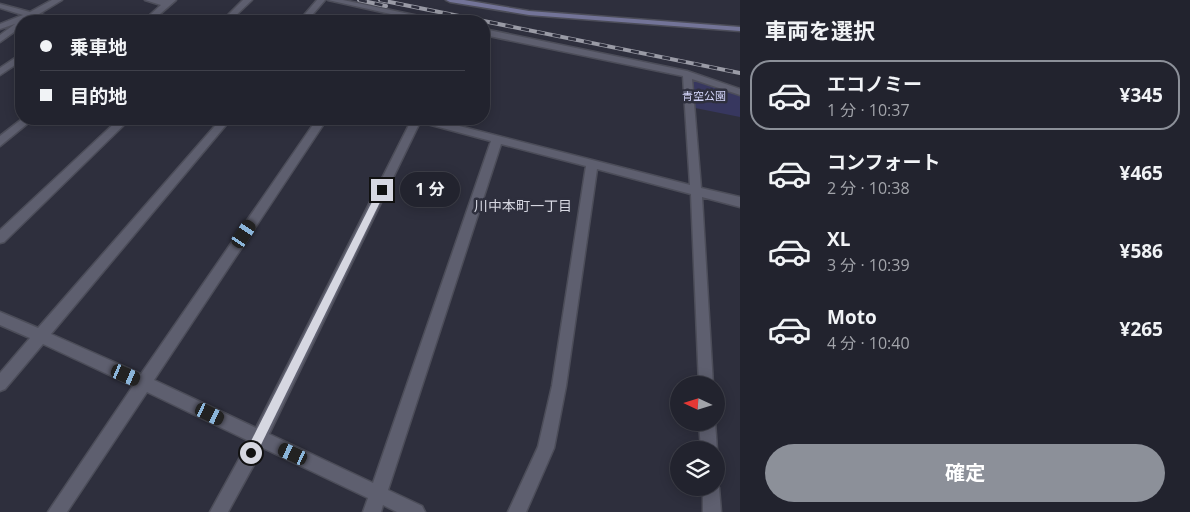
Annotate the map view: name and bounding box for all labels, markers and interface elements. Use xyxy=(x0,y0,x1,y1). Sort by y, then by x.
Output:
text: 車両を選択 xyxy=(765,15,875,45)
text: 乗車地 xyxy=(70,34,127,60)
text: エコノミー xyxy=(827,71,922,97)
icon: car xyxy=(767,73,812,118)
text: ¥345 xyxy=(1120,82,1163,108)
text: 目的地 xyxy=(70,83,127,109)
park label: 青空公園 xyxy=(682,88,726,103)
text: 1 分 · 10:37 xyxy=(827,99,910,121)
text: コンフォート xyxy=(827,149,940,175)
icon: car xyxy=(767,151,812,196)
text: ¥465 xyxy=(1120,160,1163,186)
callout: 1 分 xyxy=(400,172,460,208)
text: 2 分 · 10:38 xyxy=(827,177,910,199)
text: 1 分 xyxy=(415,178,445,200)
route end xyxy=(371,179,393,201)
district label: 川中本町一丁目 xyxy=(474,196,572,215)
car xyxy=(229,217,258,251)
text: XL xyxy=(827,226,850,252)
icon: car xyxy=(767,229,812,274)
text: ¥586 xyxy=(1120,238,1163,264)
text: 3 分 · 10:39 xyxy=(827,254,910,276)
text: Moto xyxy=(827,304,877,330)
icon: car xyxy=(767,307,812,352)
text: ¥265 xyxy=(1120,316,1163,342)
text: 4 分 · 10:40 xyxy=(827,332,910,354)
car xyxy=(109,362,142,388)
north arrow xyxy=(670,376,725,431)
map controls xyxy=(670,376,725,496)
car xyxy=(193,401,226,427)
car xyxy=(276,441,309,467)
button: layers xyxy=(670,441,725,496)
route start xyxy=(240,442,262,464)
button: 確定 xyxy=(765,444,1165,502)

